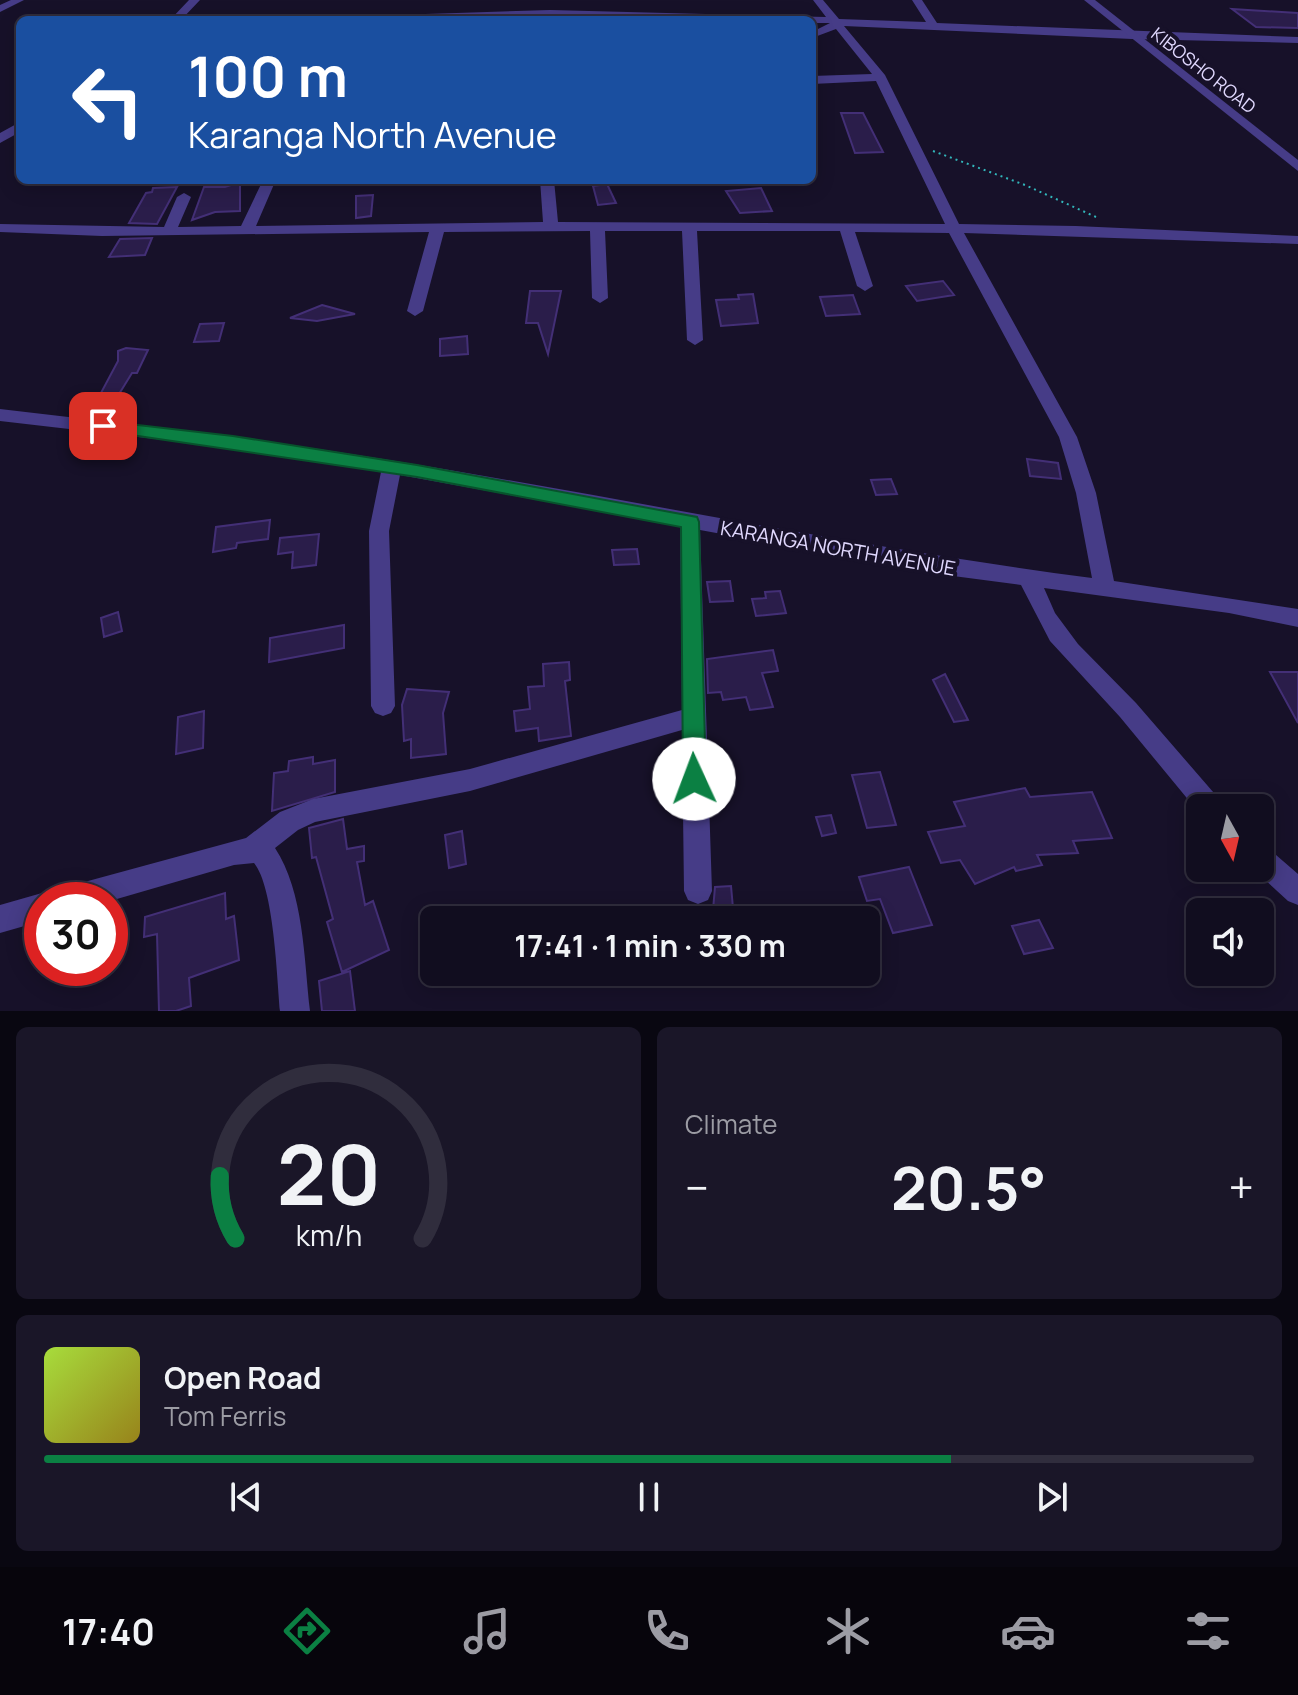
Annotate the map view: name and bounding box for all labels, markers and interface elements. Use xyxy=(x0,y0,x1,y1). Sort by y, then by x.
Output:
street label: KIBOSHO ROAD xyxy=(1147,22,1261,118)
text: 100 m xyxy=(188,37,348,114)
icon: left xyxy=(56,48,160,152)
text: Karanga North Avenue xyxy=(188,110,557,159)
pin xyxy=(69,392,137,460)
icon: arrive xyxy=(81,404,125,448)
street label: KARANGA NORTH AVENUE xyxy=(718,514,958,582)
position arrow xyxy=(652,737,736,821)
north arrow xyxy=(1186,794,1274,882)
map controls xyxy=(1186,794,1274,986)
speed limit sign: 30 xyxy=(24,882,128,986)
button: sound xyxy=(1186,898,1274,986)
text: 17:41 · 1 min · 330 m xyxy=(514,925,786,966)
text: Climate xyxy=(685,1106,777,1142)
text: 20 xyxy=(276,1116,381,1230)
text: 20.5° xyxy=(891,1146,1046,1228)
text: − xyxy=(685,1157,709,1217)
text: + xyxy=(1229,1157,1254,1217)
text: km/h xyxy=(295,1216,362,1255)
text: Open Road xyxy=(164,1357,321,1398)
text: Tom Ferris xyxy=(164,1398,286,1434)
icon: previous xyxy=(224,1475,268,1519)
icon: pause xyxy=(627,1475,671,1519)
icon: next xyxy=(1030,1475,1074,1519)
icon: directions xyxy=(279,1603,335,1659)
icon: music xyxy=(459,1603,515,1659)
icon: phone xyxy=(639,1603,695,1659)
icon: climate xyxy=(820,1603,876,1659)
icon: car xyxy=(1000,1603,1056,1659)
icon: filters xyxy=(1180,1603,1236,1659)
text: 17:40 xyxy=(62,1607,155,1656)

